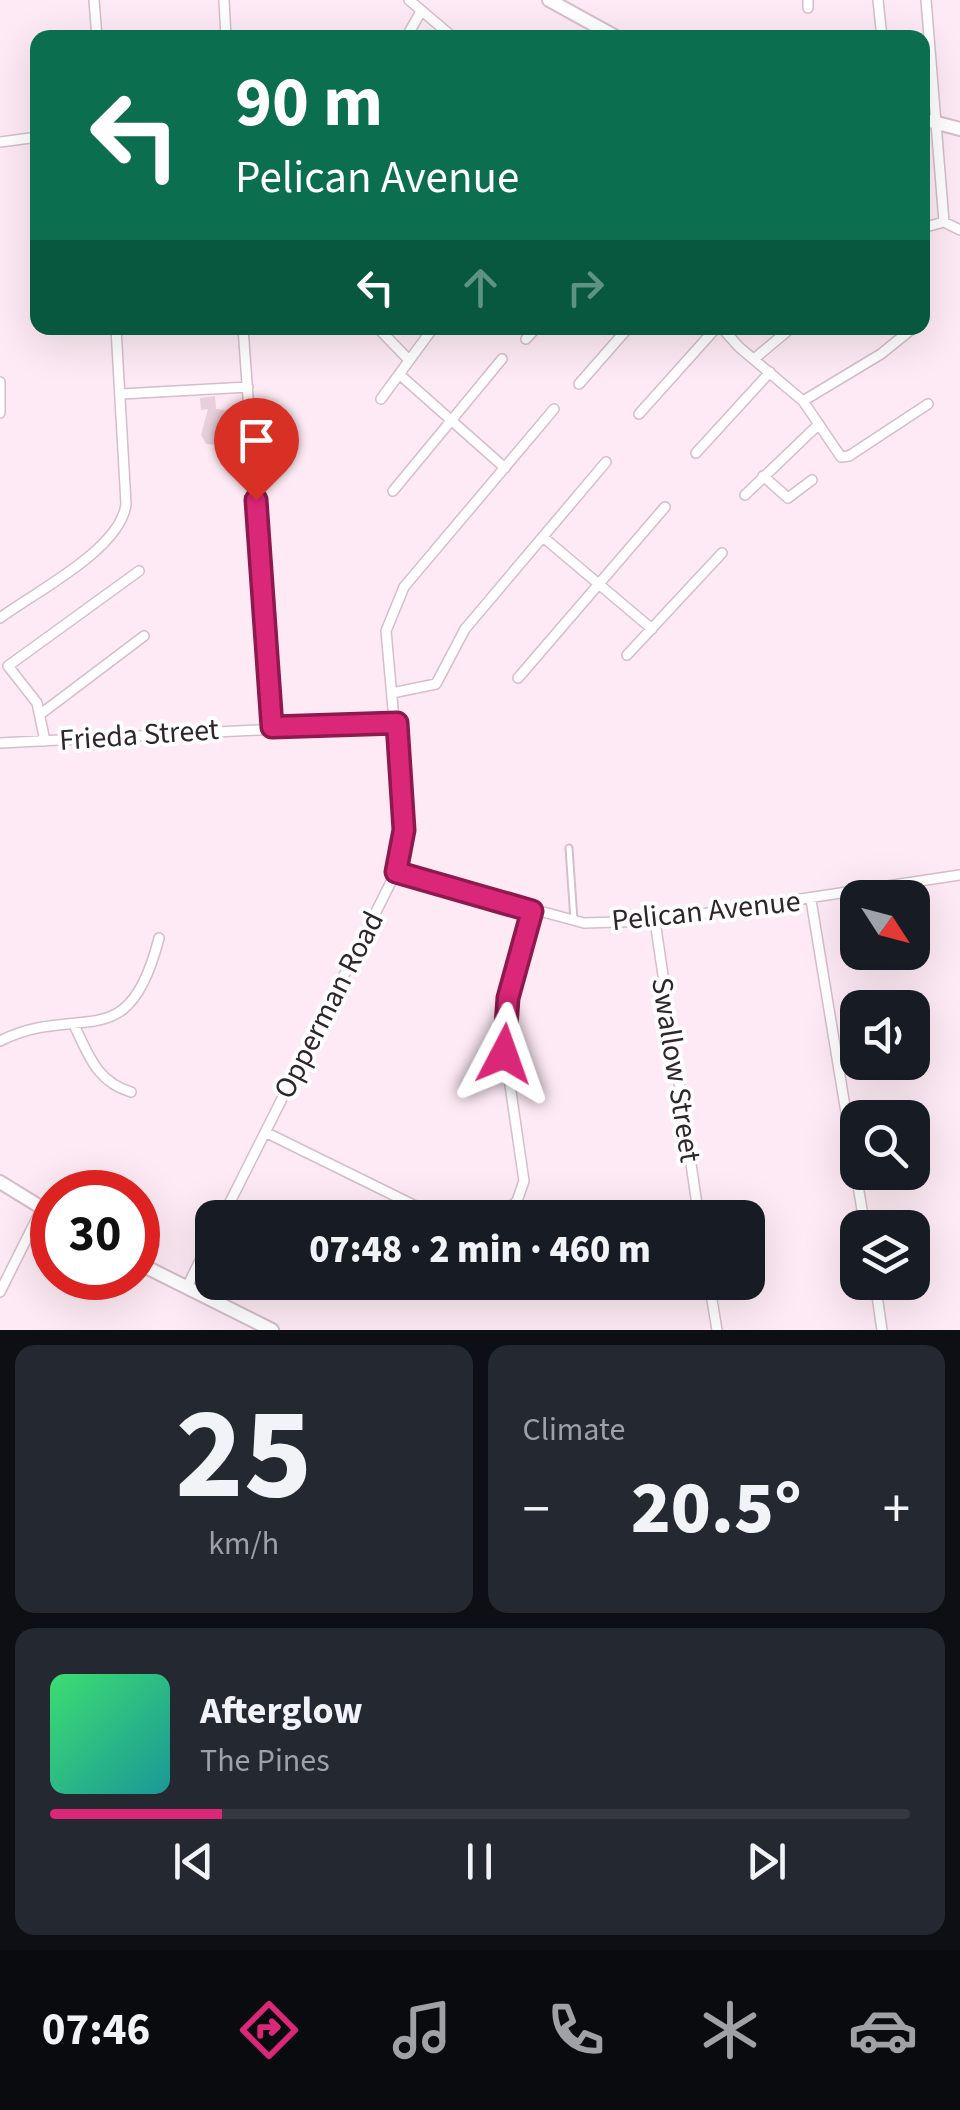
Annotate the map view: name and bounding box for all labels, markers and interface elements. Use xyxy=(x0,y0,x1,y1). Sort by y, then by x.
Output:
text: 90 m xyxy=(235,53,383,153)
icon: left xyxy=(70,70,200,200)
text: Pelican Avenue xyxy=(235,146,519,210)
icon: left xyxy=(348,260,403,315)
icon: ahead xyxy=(453,260,508,315)
icon: right xyxy=(558,260,613,315)
pin xyxy=(214,398,299,501)
icon: arrive xyxy=(229,413,284,468)
street label: Frieda Street xyxy=(58,708,220,762)
street label: Pelican Avenue xyxy=(609,880,803,942)
north arrow xyxy=(840,880,930,970)
map controls xyxy=(840,880,930,1300)
street label: Opperman Road xyxy=(263,904,395,1106)
street label: Swallow Street xyxy=(640,974,712,1166)
button: sound xyxy=(840,990,930,1080)
position arrow xyxy=(452,1002,556,1106)
button: search xyxy=(840,1100,930,1190)
speed limit sign: 30 xyxy=(30,1170,160,1300)
button: layers xyxy=(840,1210,930,1300)
text: 07:48 · 2 min · 460 m xyxy=(309,1223,651,1277)
text: 25 xyxy=(175,1363,312,1548)
text: Climate xyxy=(523,1407,625,1453)
text: 20.5° xyxy=(631,1455,802,1562)
text: − xyxy=(523,1471,550,1549)
text: + xyxy=(883,1471,910,1549)
text: km/h xyxy=(208,1521,279,1567)
text: Afterglow xyxy=(200,1684,363,1738)
text: The Pines xyxy=(200,1738,330,1784)
icon: previous xyxy=(166,1834,221,1889)
icon: pause xyxy=(452,1834,507,1889)
icon: next xyxy=(739,1834,794,1889)
icon: directions xyxy=(234,1995,304,2065)
icon: music xyxy=(387,1995,457,2065)
icon: phone xyxy=(541,1995,611,2065)
icon: climate xyxy=(695,1995,765,2065)
icon: car xyxy=(848,1995,918,2065)
text: 07:46 xyxy=(42,1998,150,2062)

